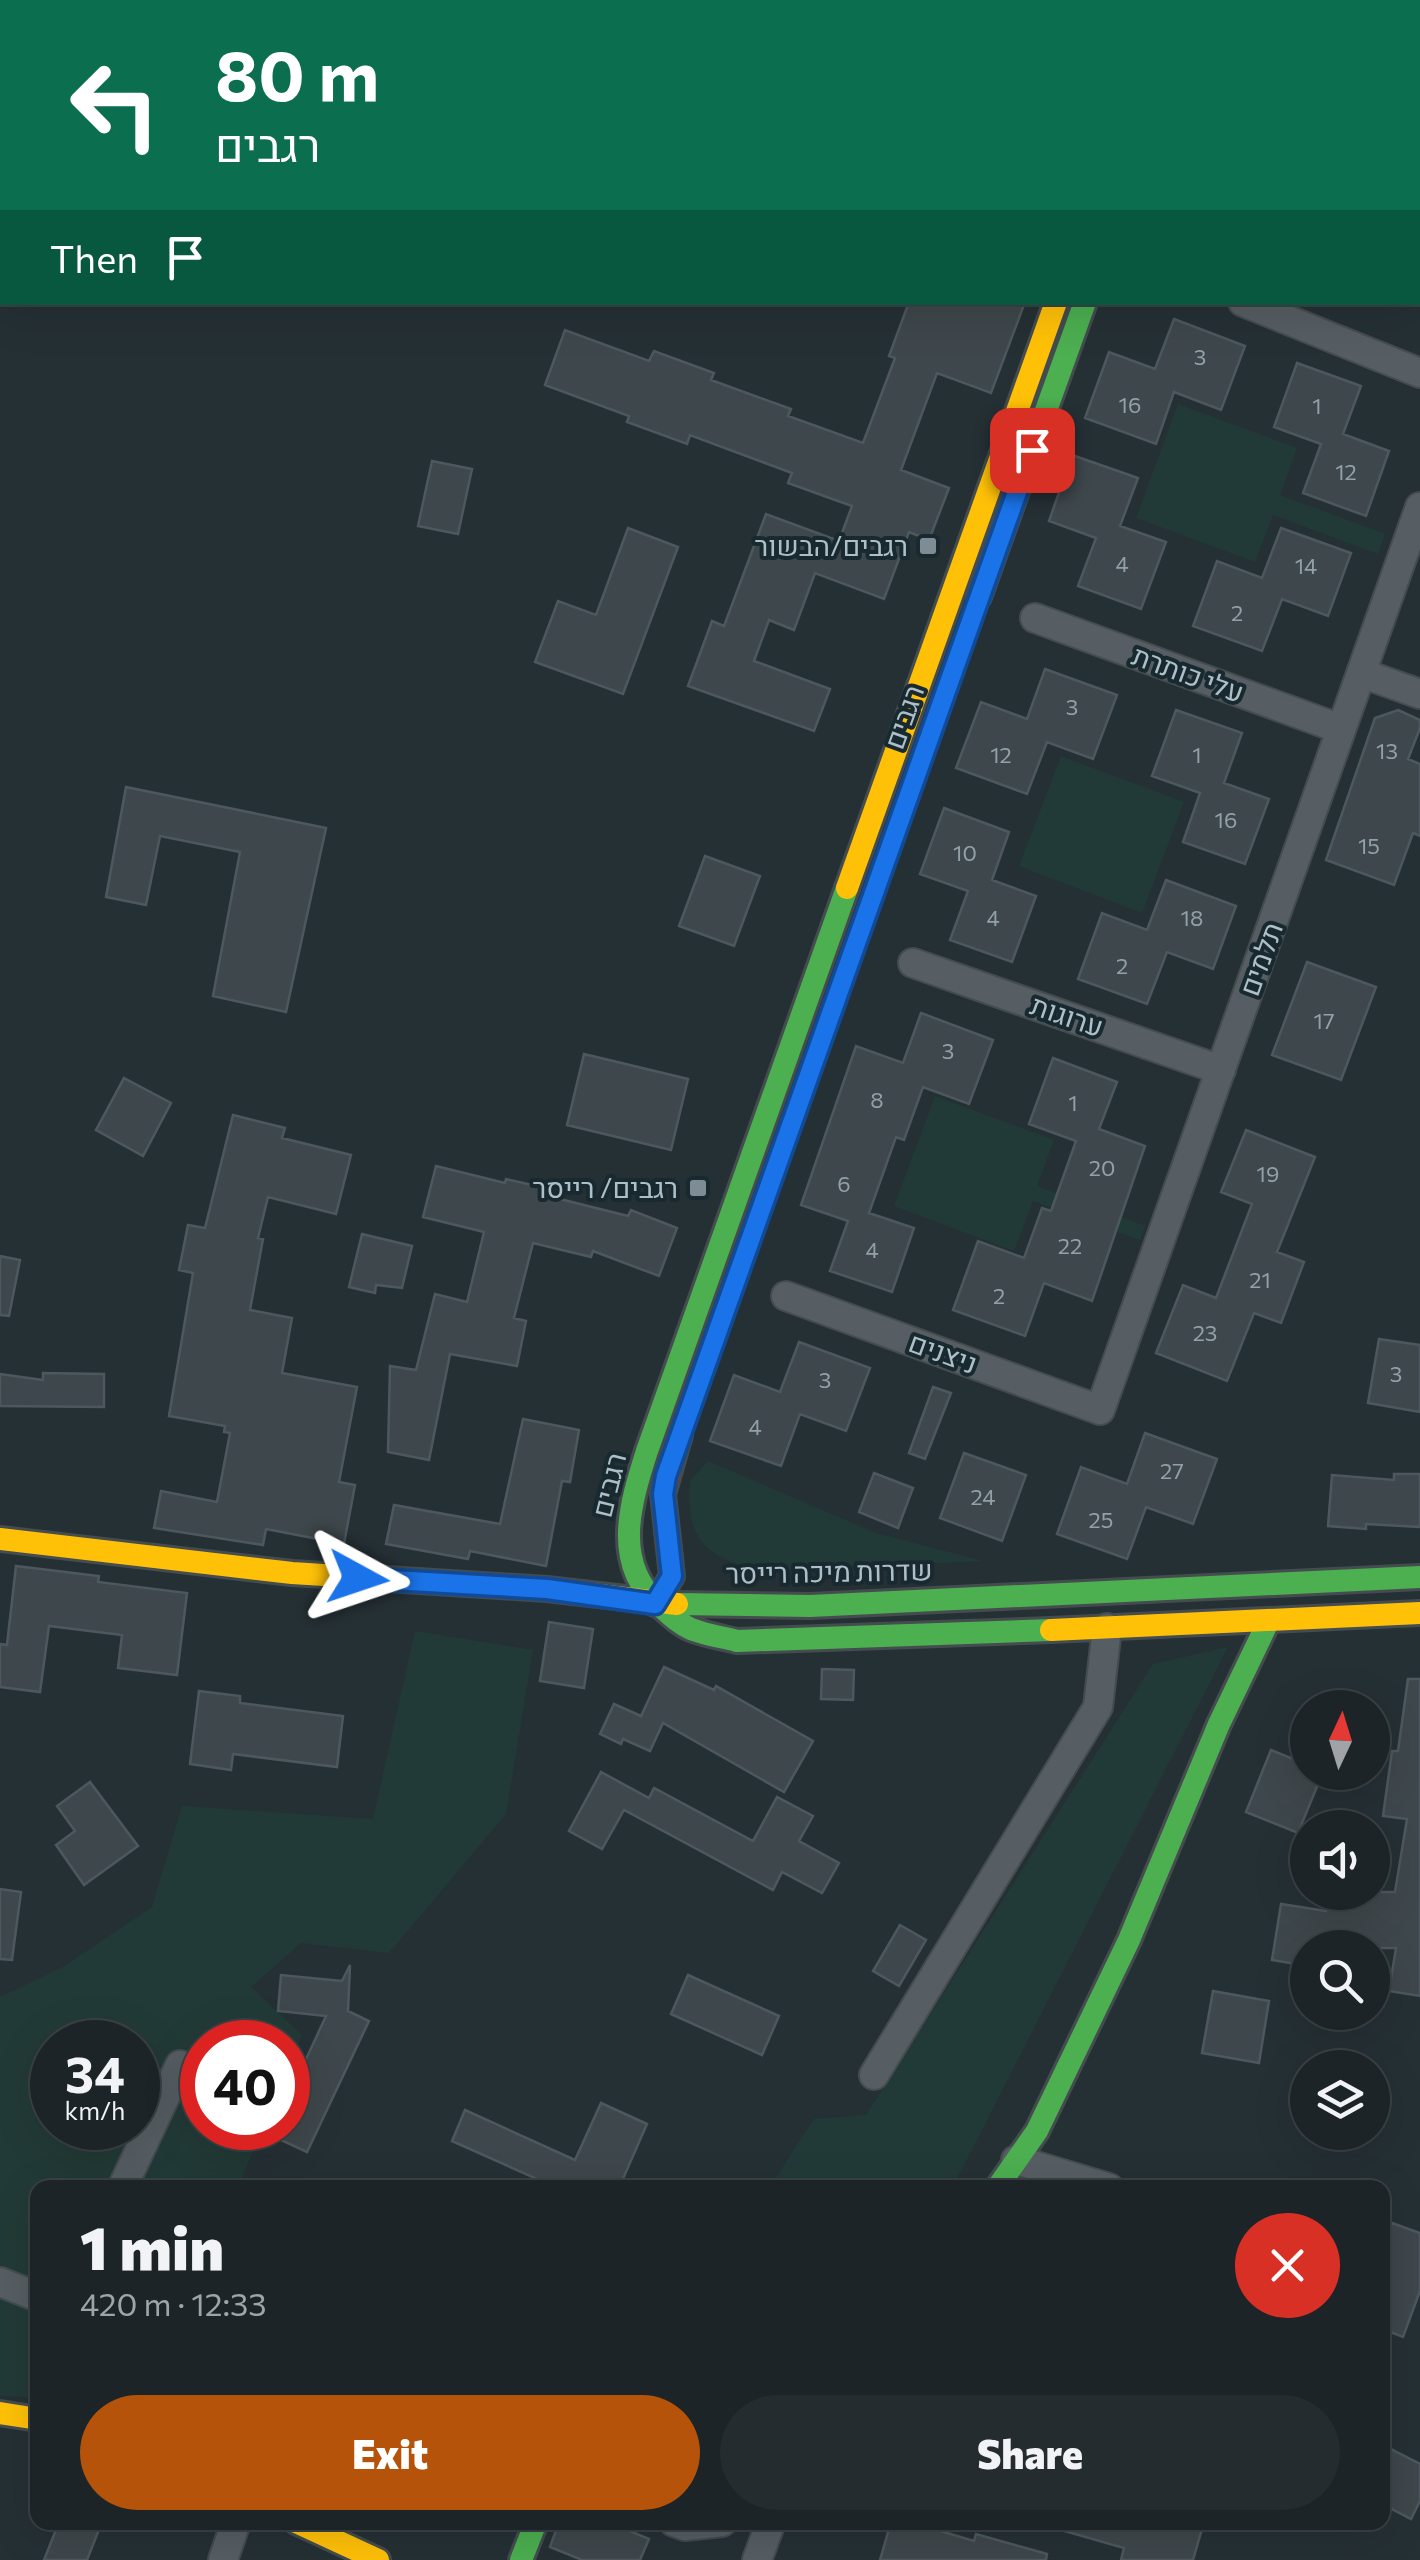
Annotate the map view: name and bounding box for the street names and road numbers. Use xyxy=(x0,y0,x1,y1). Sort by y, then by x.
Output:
street label: עלי כותרת xyxy=(1128,637,1249,709)
street label: רגבים xyxy=(876,680,930,753)
street label: תלמים xyxy=(1231,917,1289,1000)
street label: ערוגות xyxy=(1026,987,1108,1043)
street label: ניצנים xyxy=(905,1324,982,1380)
street label: רגבים xyxy=(584,1449,632,1521)
street label: שדרות מיכה רייסר xyxy=(725,1552,933,1590)

